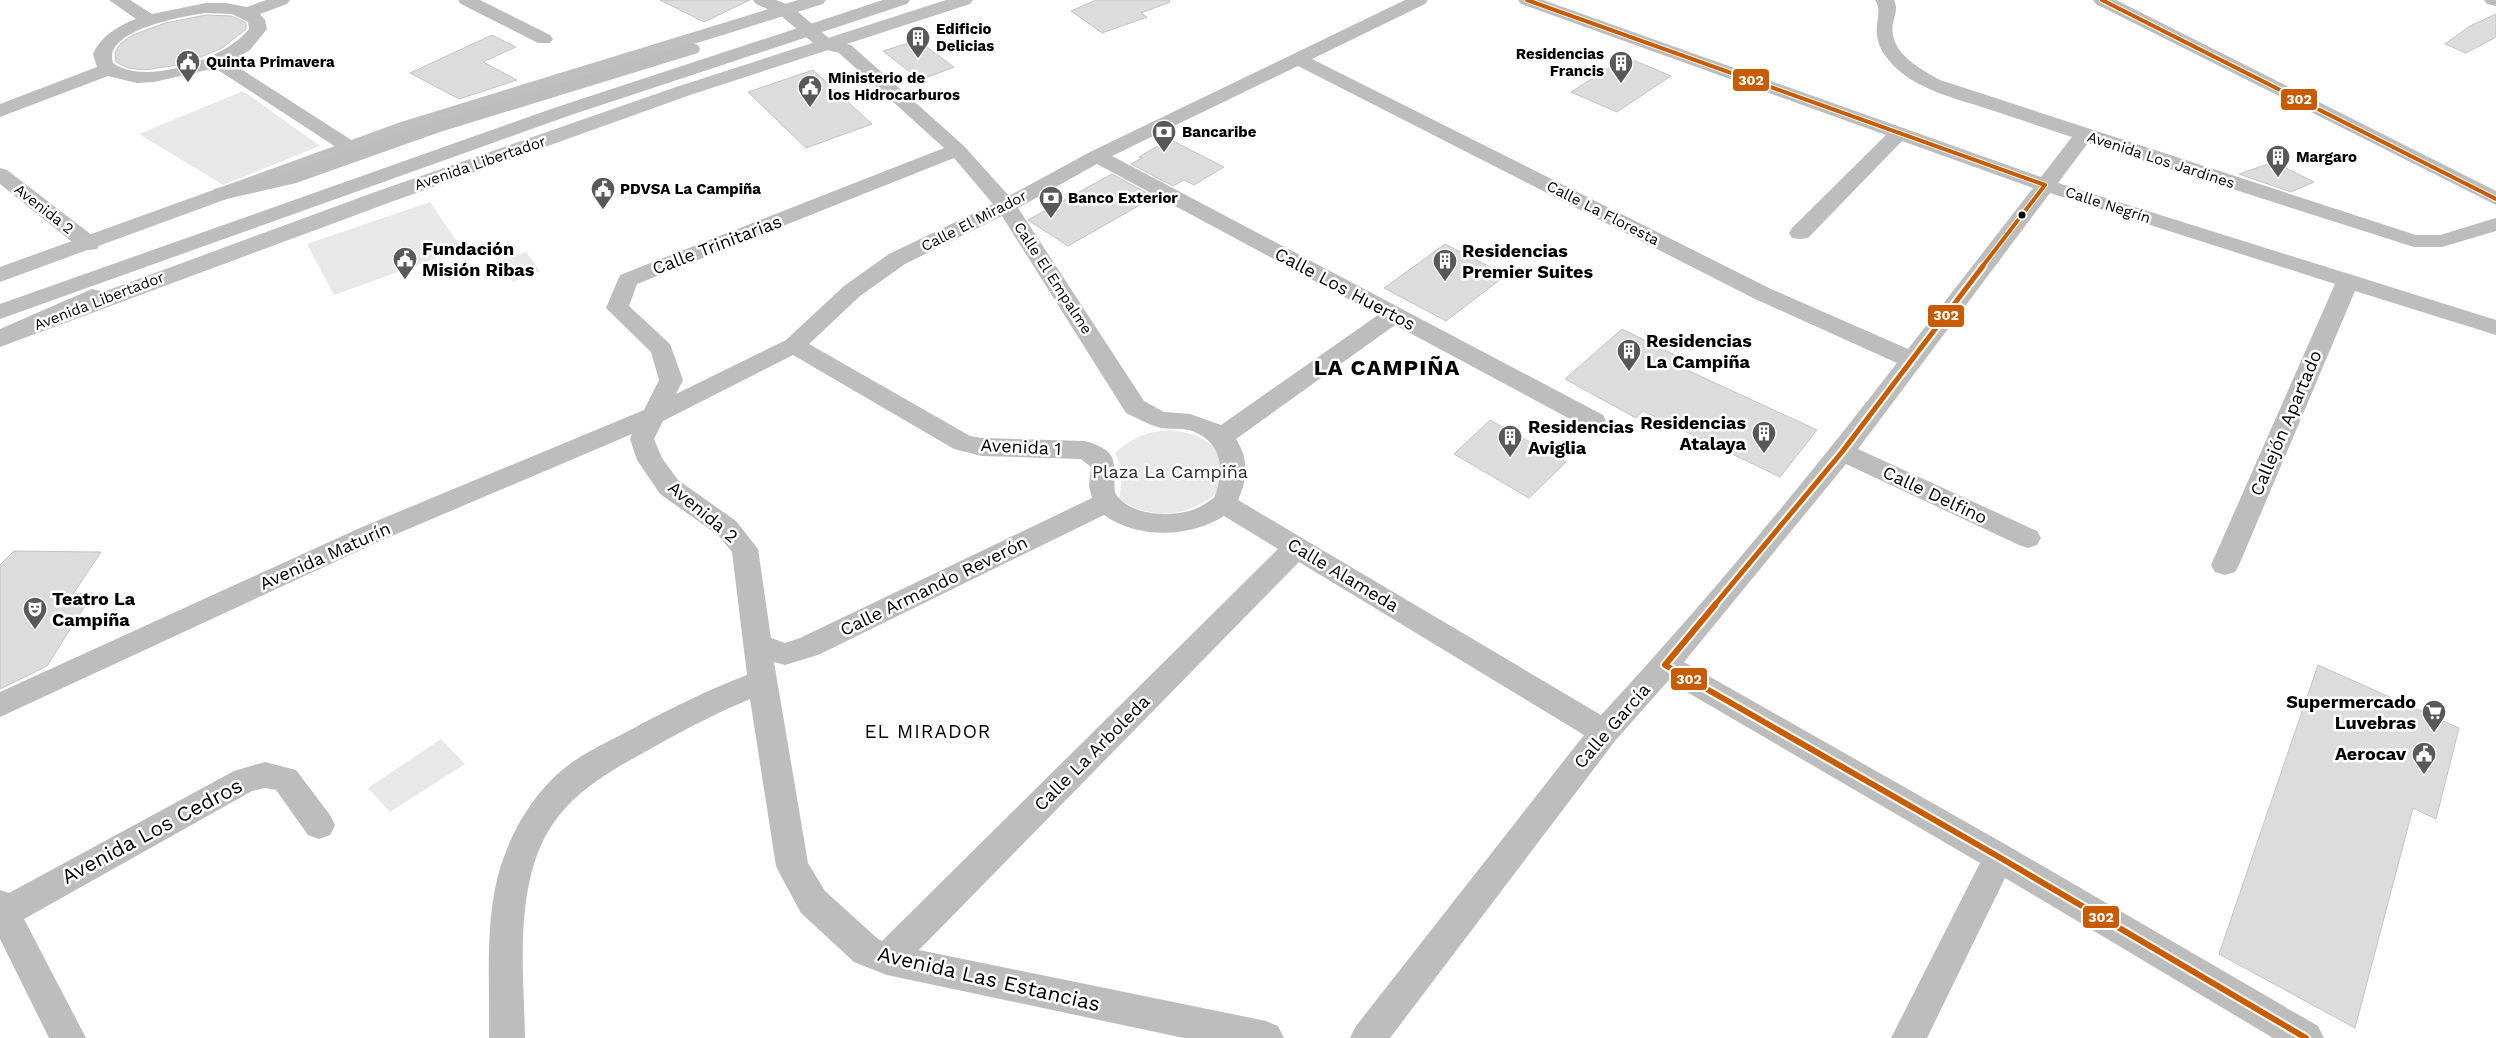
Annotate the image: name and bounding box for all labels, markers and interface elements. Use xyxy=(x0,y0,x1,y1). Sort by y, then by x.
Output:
place label: Edificio Delicias xyxy=(936,20,994,55)
building icon: Edificio Delicias xyxy=(905,25,931,59)
place label: Residencias Francis xyxy=(1516,45,1604,80)
public building icon: Quinta Primavera xyxy=(175,49,201,83)
building icon: Residencias Francis xyxy=(1608,50,1634,84)
place label: Quinta Primavera xyxy=(206,53,335,71)
line badge: 302 xyxy=(1732,68,1770,92)
place label: Ministerio de los Hidrocarburos xyxy=(828,69,960,104)
text: 302 xyxy=(1738,72,1764,88)
public building icon: Ministerio de los Hidrocarburos xyxy=(797,74,823,108)
line badge: 302 xyxy=(2280,88,2318,111)
text: 302 xyxy=(2286,91,2312,107)
bank icon: Bancaribe xyxy=(1151,119,1177,153)
place label: Bancaribe xyxy=(1182,123,1257,141)
street label: Avenida Los Jardines xyxy=(2085,128,2237,192)
street label: Avenida Libertador xyxy=(412,132,548,194)
building icon: Margaro xyxy=(2265,144,2291,178)
place label: Margaro xyxy=(2296,148,2357,166)
public building icon: PDVSA La Campiña xyxy=(590,176,616,210)
street label: Calle La Floresta xyxy=(1544,177,1663,249)
street label: Avenida 2 xyxy=(11,180,77,238)
place label: PDVSA La Campiña xyxy=(620,180,761,198)
street label: Calle Negrín xyxy=(2063,183,2153,227)
bank icon: Banco Exterior xyxy=(1038,185,1064,219)
street label: Calle El Mirador xyxy=(918,187,1030,255)
place label: Banco Exterior xyxy=(1068,189,1178,207)
street label: Calle Trinitarias xyxy=(649,210,784,279)
unlabelled marker xyxy=(2017,210,2027,220)
street label: Calle El Empalme xyxy=(1010,219,1096,337)
place label: Fundación Misión Ribas xyxy=(422,238,535,280)
place label: Residencias Premier Suites xyxy=(1462,240,1594,282)
street label: Calle Los Huertos xyxy=(1271,243,1419,334)
public building icon: Fundación Misión Ribas xyxy=(392,246,418,280)
building icon: Residencias Premier Suites xyxy=(1432,248,1458,282)
street label: Avenida Libertador xyxy=(31,268,167,334)
line badge: 302 xyxy=(1927,304,1965,328)
text: 302 xyxy=(1933,307,1959,323)
place label: Residencias La Campiña xyxy=(1646,330,1752,372)
building icon: Residencias La Campiña xyxy=(1616,338,1642,372)
street label: Callejón Apartado xyxy=(2245,347,2326,499)
district label: LA CAMPIÑA xyxy=(1314,355,1460,380)
place label: Residencias Atalaya xyxy=(1640,412,1747,454)
place label: Residencias Aviglia xyxy=(1528,416,1634,458)
building icon: Residencias Atalaya xyxy=(1751,420,1777,454)
building icon: Residencias Aviglia xyxy=(1497,424,1523,458)
street label: Avenida 1 xyxy=(980,434,1062,459)
park label: Plaza La Campiña xyxy=(1092,461,1248,482)
street label: Calle Delfino xyxy=(1880,461,1991,528)
street label: Avenida 2 xyxy=(664,476,742,547)
street label: Avenida Maturín xyxy=(256,517,394,594)
street label: Calle Armando Reverón xyxy=(837,531,1031,640)
street label: Calle Alameda xyxy=(1284,533,1403,616)
place label: Teatro La Campiña xyxy=(52,588,136,630)
theatre icon: Teatro La Campiña xyxy=(22,596,48,630)
line badge: 302 xyxy=(1670,667,1708,691)
text: 302 xyxy=(1676,671,1702,687)
street label: Calle García xyxy=(1569,679,1654,772)
street label: Calle La Arboleda xyxy=(1030,691,1154,815)
place label: Supermercado Luvebras xyxy=(2286,691,2416,733)
supermarket icon: Supermercado Luvebras xyxy=(2421,699,2447,733)
district label: EL MIRADOR xyxy=(864,720,992,743)
public building icon: Aerocav xyxy=(2411,741,2437,775)
place label: Aerocav xyxy=(2335,743,2407,764)
street label: Avenida Los Cedros xyxy=(57,772,246,889)
line badge: 302 xyxy=(2082,905,2120,929)
text: 302 xyxy=(2088,909,2114,925)
street label: Avenida Las Estancias xyxy=(875,941,1103,1016)

